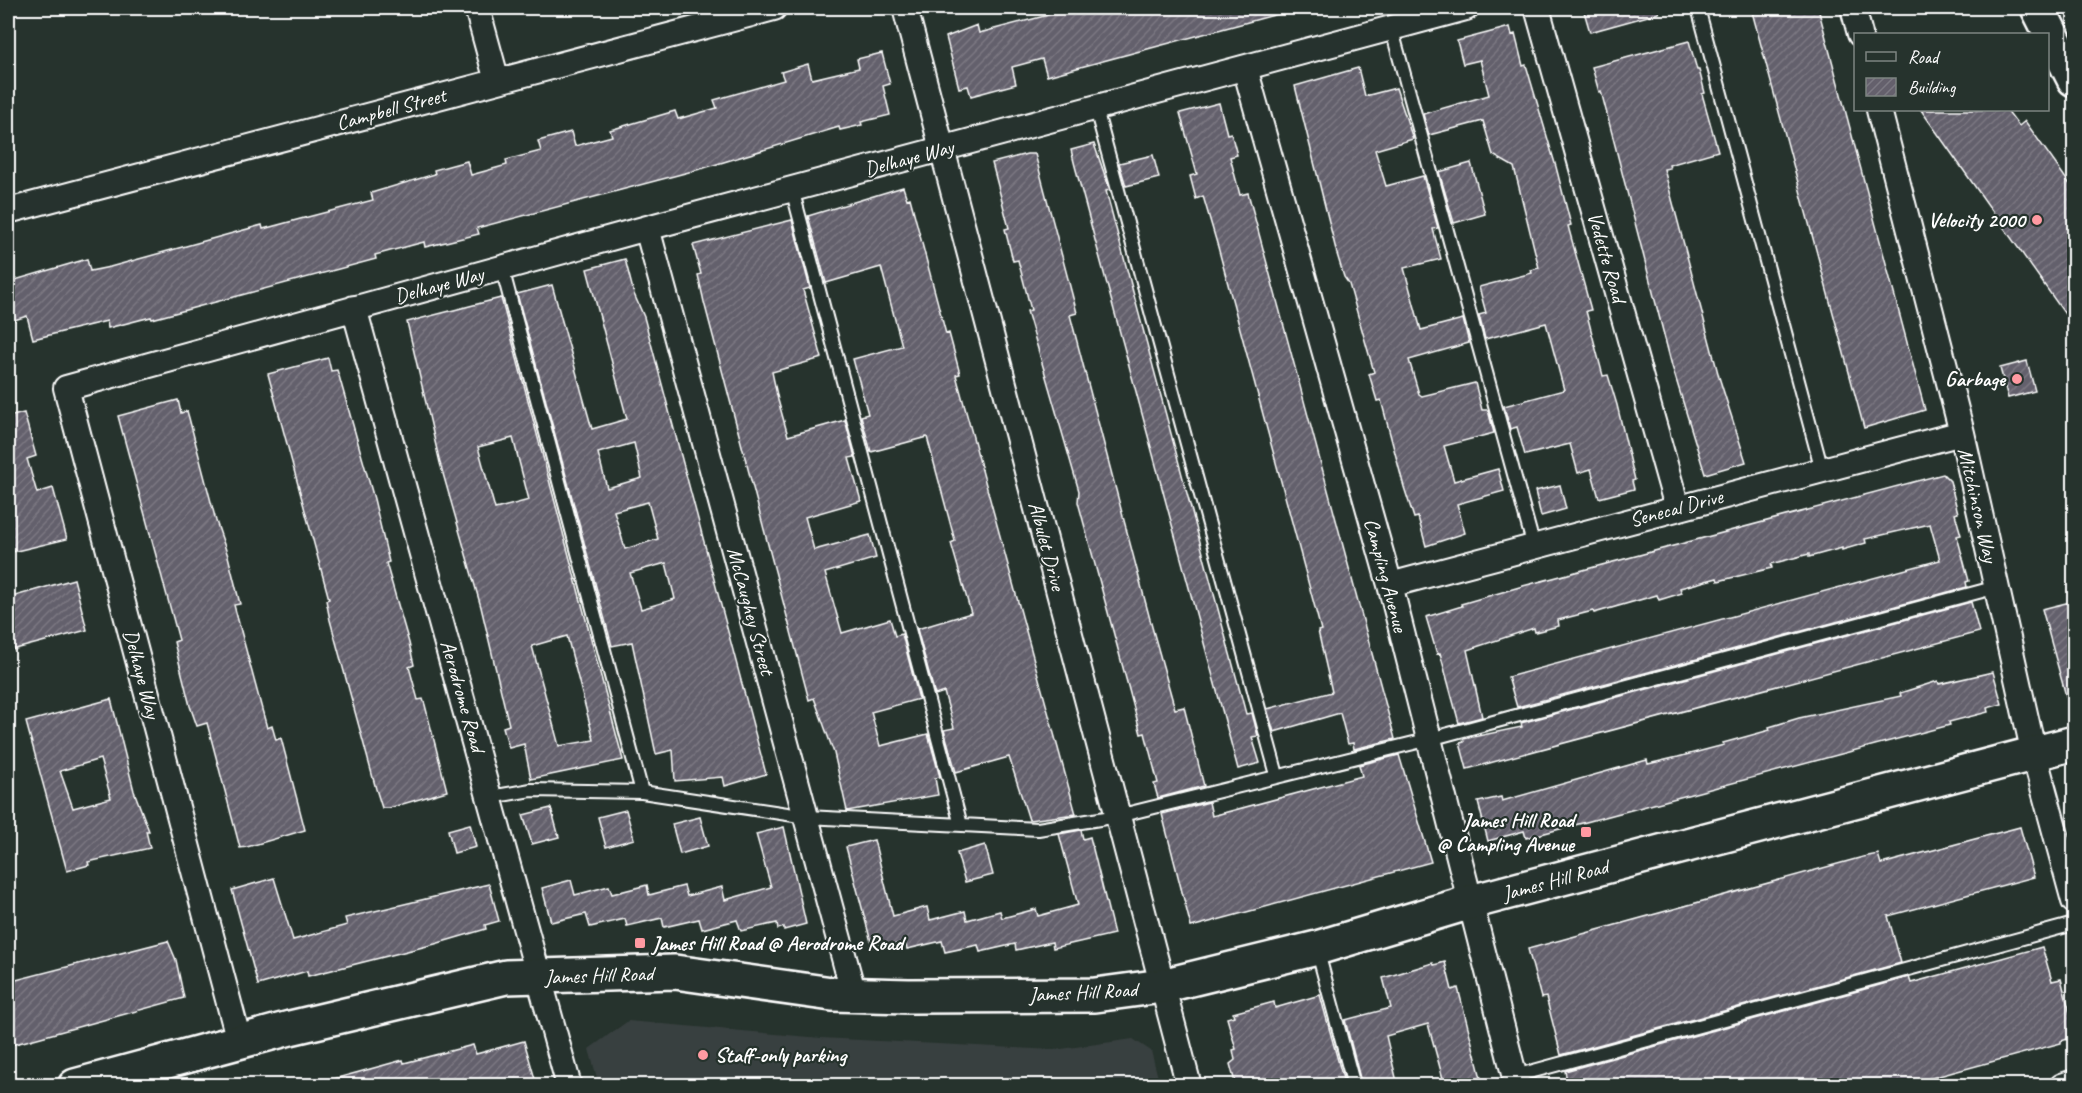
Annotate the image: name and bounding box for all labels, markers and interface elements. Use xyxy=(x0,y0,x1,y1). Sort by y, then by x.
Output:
legend xyxy=(1854,33,2049,111)
text: Road xyxy=(1908,46,1941,68)
text: Building xyxy=(1908,76,1957,98)
street label: Campbell Street xyxy=(333,81,451,136)
street label: Delhaye Way xyxy=(862,133,958,182)
place label: Velocity 2000 xyxy=(1928,207,2028,233)
street label: Vedette Road xyxy=(1582,209,1633,309)
marker: Velocity 2000 xyxy=(2030,213,2044,227)
street label: Delhaye Way xyxy=(392,260,488,309)
place label: Garbage xyxy=(1945,366,2007,392)
marker: Garbage xyxy=(2010,372,2024,386)
street label: Mitchinson Way xyxy=(1952,445,2004,567)
street label: Senecal Drive xyxy=(1627,483,1726,533)
street label: Albulet Drive xyxy=(1023,499,1072,595)
street label: Campling Avenue xyxy=(1358,515,1414,636)
street label: McCaughey Street xyxy=(721,544,781,680)
street label: Delhaye Way xyxy=(118,627,167,723)
street label: Aerodrome Road xyxy=(435,637,492,758)
place label: James Hill Road @ Campling Avenue xyxy=(1437,807,1578,857)
marker: James Hill Road @ Campling Avenue xyxy=(1579,825,1593,839)
street label: James Hill Road xyxy=(1498,852,1614,907)
place label: James Hill Road @ Aerodrome Road xyxy=(650,930,907,956)
marker: James Hill Road @ Aerodrome Road xyxy=(633,936,647,950)
street label: James Hill Road xyxy=(543,960,657,990)
street label: James Hill Road xyxy=(1027,976,1142,1008)
place label: Staff-only parking xyxy=(715,1042,848,1068)
marker: Staff-only parking xyxy=(696,1048,710,1062)

